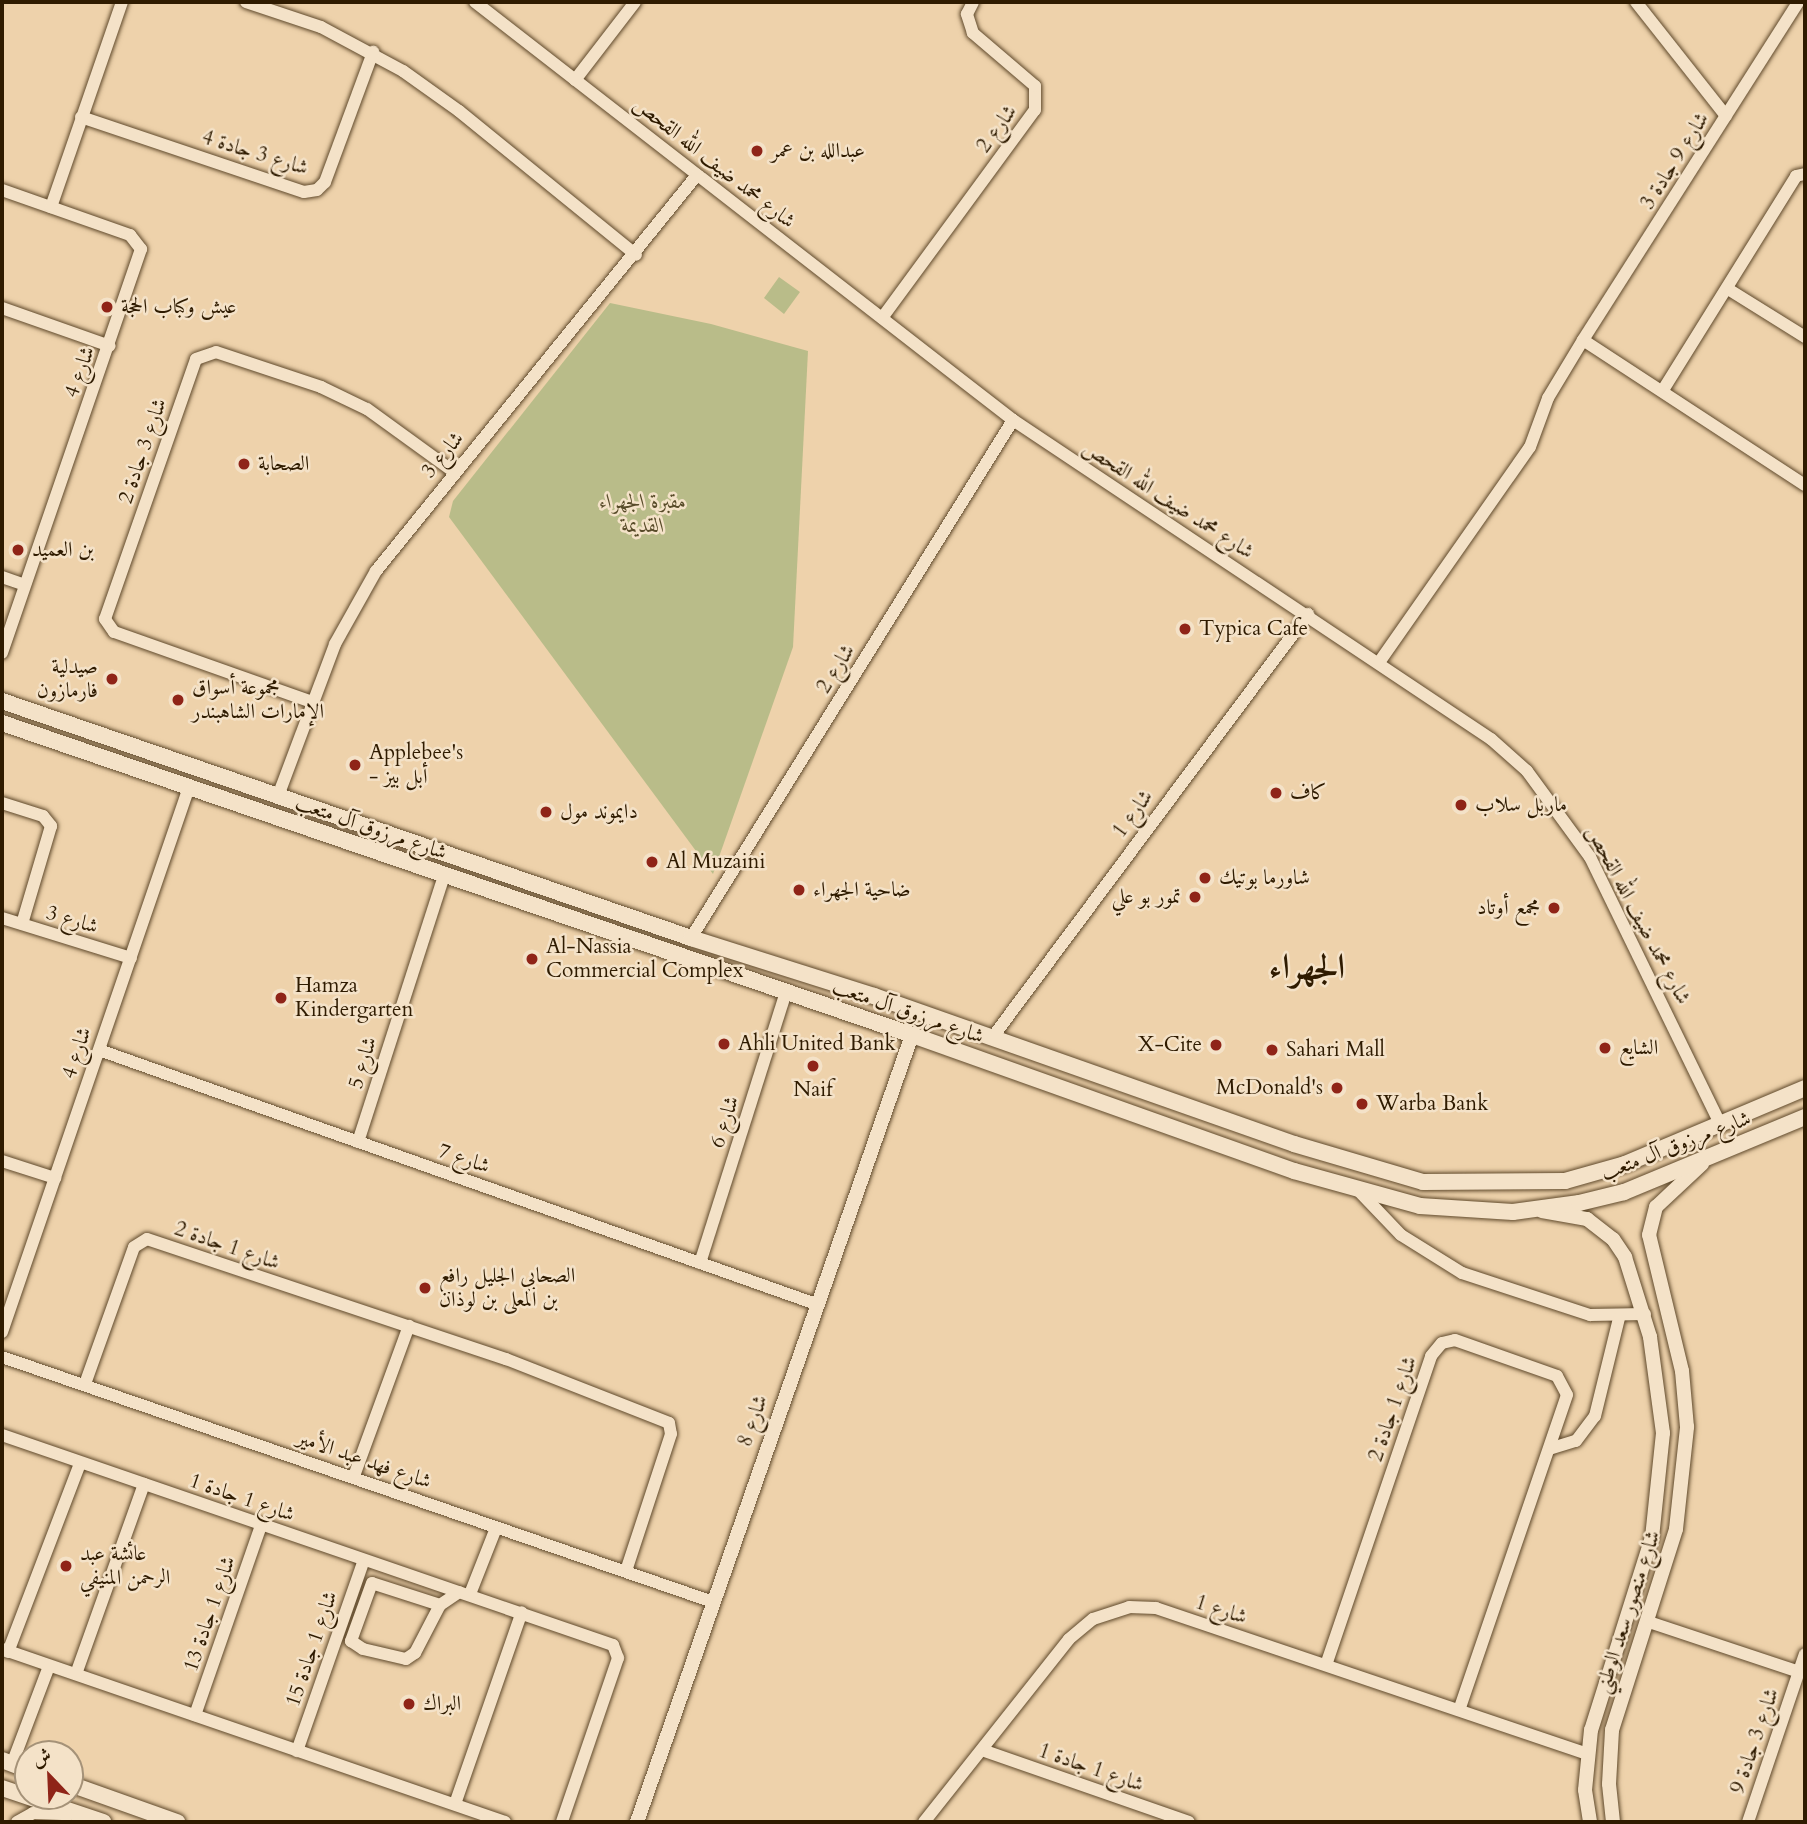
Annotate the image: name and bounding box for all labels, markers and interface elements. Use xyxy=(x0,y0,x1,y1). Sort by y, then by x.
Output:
street label: شارع محمد ضيف الله القحص xyxy=(628,92,800,234)
street label: شارع 2 xyxy=(971,100,1023,158)
street label: شارع 9 جادة 3 xyxy=(1635,108,1715,214)
street label: شارع 3 جادة 4 xyxy=(199,125,311,181)
place label: عبدالله بن عمر xyxy=(771,138,865,164)
marker: عبدالله بن عمر xyxy=(749,143,765,159)
place label: عيش وكباب الحجة xyxy=(121,294,236,320)
marker: عيش وكباب الحجة xyxy=(99,299,115,315)
street label: شارع 4 xyxy=(59,343,101,401)
street label: شارع 3 جادة 2 xyxy=(113,395,173,507)
street label: شارع 3 xyxy=(416,427,470,483)
street label: شارع محمد ضيف الله القحص xyxy=(1078,435,1258,565)
place label: الصحابة xyxy=(258,451,309,477)
marker: الصحابة xyxy=(236,456,252,472)
park label: مقبرة الجهراء القديمة xyxy=(599,489,687,539)
place label: بن العميد xyxy=(32,537,94,563)
marker: بن العميد xyxy=(10,542,26,558)
place label: Typica Cafe xyxy=(1199,616,1308,642)
marker: Typica Cafe xyxy=(1177,621,1193,637)
street label: شارع 2 xyxy=(811,640,861,698)
place label: صيدلية فارمازون xyxy=(37,654,98,704)
marker: صيدلية فارمازون xyxy=(104,671,120,687)
place label: مجموعة أسواق الإمارات الشاهبندر xyxy=(192,675,324,725)
marker: مجموعة أسواق الإمارات الشاهبندر xyxy=(170,692,186,708)
place label: Applebee's - أبل بيز xyxy=(369,740,463,790)
marker: Applebee's - أبل بيز xyxy=(347,757,363,773)
place label: كاف xyxy=(1290,780,1327,806)
street label: شارع 1 xyxy=(1107,785,1159,843)
marker: كاف xyxy=(1268,785,1284,801)
street label: شارع مرزوق آل متعب xyxy=(292,790,450,866)
place label: ماربل سلاب xyxy=(1475,792,1567,818)
marker: ماربل سلاب xyxy=(1453,797,1469,813)
place label: دايموند مول xyxy=(560,799,638,825)
marker: دايموند مول xyxy=(538,804,554,820)
street label: شارع محمد ضيف الله القحص xyxy=(1580,821,1696,1009)
place label: Al Muzaini xyxy=(666,849,765,875)
marker: Al Muzaini xyxy=(644,854,660,870)
place label: شاورما بوتيك xyxy=(1219,865,1310,891)
marker: شاورما بوتيك xyxy=(1197,870,1213,886)
place label: ضاحية الجهراء xyxy=(813,877,911,903)
marker: ضاحية الجهراء xyxy=(791,882,807,898)
place label: تمور بو علي xyxy=(1112,884,1181,910)
marker: تمور بو علي xyxy=(1187,889,1203,905)
place label: مجمع أوتاد xyxy=(1477,895,1540,921)
street label: شارع 3 xyxy=(43,900,101,940)
marker: مجمع أوتاد xyxy=(1546,900,1562,916)
place label: Al-Nassia Commercial Complex xyxy=(546,934,743,984)
district label: الجهراء xyxy=(1269,946,1345,988)
marker: Al-Nassia Commercial Complex xyxy=(524,951,540,967)
place label: Hamza Kindergarten xyxy=(295,973,413,1023)
street label: شارع مرزوق آل متعب xyxy=(829,974,987,1050)
marker: Hamza Kindergarten xyxy=(273,990,289,1006)
street label: شارع 4 xyxy=(56,1024,98,1082)
place label: Ahli United Bank xyxy=(738,1031,896,1057)
place label: X-Cite xyxy=(1138,1032,1202,1058)
street label: شارع 5 xyxy=(343,1034,383,1092)
place label: الشايع xyxy=(1619,1035,1658,1061)
marker: Ahli United Bank xyxy=(716,1036,732,1052)
marker: X-Cite xyxy=(1208,1037,1224,1053)
place label: Sahari Mall xyxy=(1286,1037,1385,1063)
marker: الشايع xyxy=(1597,1040,1613,1056)
marker: Sahari Mall xyxy=(1264,1042,1280,1058)
marker: Naif xyxy=(805,1058,821,1074)
place label: McDonald's xyxy=(1216,1075,1323,1101)
place label: Naif xyxy=(793,1077,833,1103)
marker: McDonald's xyxy=(1329,1080,1345,1096)
place label: Warba Bank xyxy=(1376,1091,1488,1117)
street label: شارع 6 xyxy=(705,1093,745,1151)
marker: Warba Bank xyxy=(1354,1096,1370,1112)
street label: شارع مرزوق آل متعب xyxy=(1597,1106,1755,1186)
street label: شارع 7 xyxy=(435,1138,493,1180)
street label: شارع 1 جادة 2 xyxy=(171,1216,283,1276)
place label: الصحابي الجليل رافع بن المعلى بن لوذان xyxy=(439,1263,575,1313)
marker: الصحابي الجليل رافع بن المعلى بن لوذان xyxy=(417,1280,433,1296)
street label: شارع 1 جادة 2 xyxy=(1363,1353,1423,1465)
street label: شارع 8 xyxy=(732,1392,774,1450)
street label: شارع فهد عبد الأمير xyxy=(294,1425,434,1495)
street label: شارع 1 جادة 1 xyxy=(186,1468,298,1528)
street label: شارع منصور سعد الوطني xyxy=(1590,1527,1666,1697)
place label: عائشة عبد الرحمن المنيفي xyxy=(80,1541,170,1591)
street label: شارع 1 جادة 13 xyxy=(178,1553,242,1675)
marker: عائشة عبد الرحمن المنيفي xyxy=(58,1558,74,1574)
street label: شارع 1 جادة 15 xyxy=(280,1588,344,1710)
street label: شارع 1 xyxy=(1192,1590,1250,1630)
street label: شارع 3 جادة 9 xyxy=(1725,1685,1785,1797)
place label: البراك xyxy=(423,1691,461,1717)
marker: البراك xyxy=(401,1696,417,1712)
street label: شارع 1 جادة 1 xyxy=(1035,1738,1147,1798)
north arrow xyxy=(14,1740,84,1810)
text: ش xyxy=(28,1742,55,1773)

